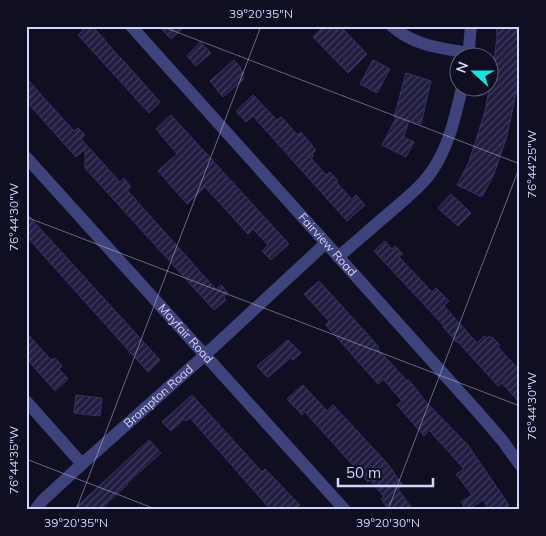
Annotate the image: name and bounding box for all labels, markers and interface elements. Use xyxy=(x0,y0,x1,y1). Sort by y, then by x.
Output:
text: 39°20'35"N xyxy=(229,6,293,21)
north arrow xyxy=(448,48,498,98)
text: N xyxy=(452,59,472,76)
text: 76°44'25"W xyxy=(524,130,539,198)
text: 76°44'30"W xyxy=(6,183,21,251)
street label: Fairview Road xyxy=(296,210,360,279)
street label: Mayfair Road xyxy=(155,300,217,366)
street label: Brompton Road xyxy=(120,361,196,431)
text: 76°44'30"W xyxy=(524,372,539,440)
text: 76°44'35"W xyxy=(6,426,21,494)
scale bar xyxy=(338,456,434,488)
text: 50 m xyxy=(346,463,381,482)
text: 39°20'35"N xyxy=(44,515,108,530)
text: 39°20'30"N xyxy=(356,515,420,530)

